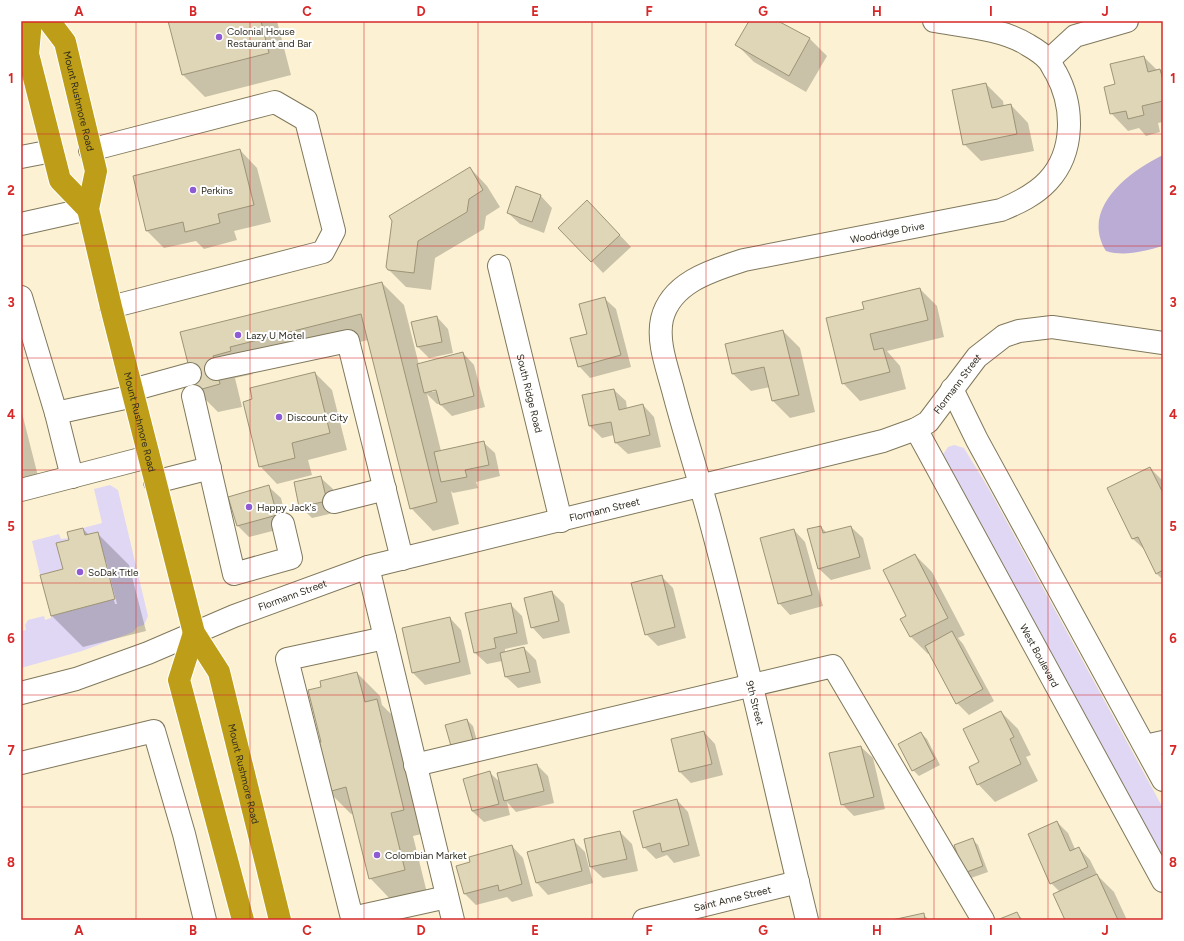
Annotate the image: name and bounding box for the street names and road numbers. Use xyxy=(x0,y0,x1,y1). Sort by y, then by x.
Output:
street label: Mount Rushmore Road xyxy=(61,50,97,152)
street label: Woodridge Drive xyxy=(849,218,926,246)
street label: Flormann Street xyxy=(930,350,983,416)
street label: South Ridge Road xyxy=(514,353,546,434)
street label: Mount Rushmore Road xyxy=(121,370,159,473)
street label: Flormann Street xyxy=(568,494,641,524)
street label: Flormann Street xyxy=(256,576,329,613)
street label: West Boulevard xyxy=(1017,622,1062,689)
street label: 9th Street xyxy=(743,679,767,727)
street label: Mount Rushmore Road xyxy=(225,722,263,825)
street label: Saint Anne Street xyxy=(692,882,773,914)

